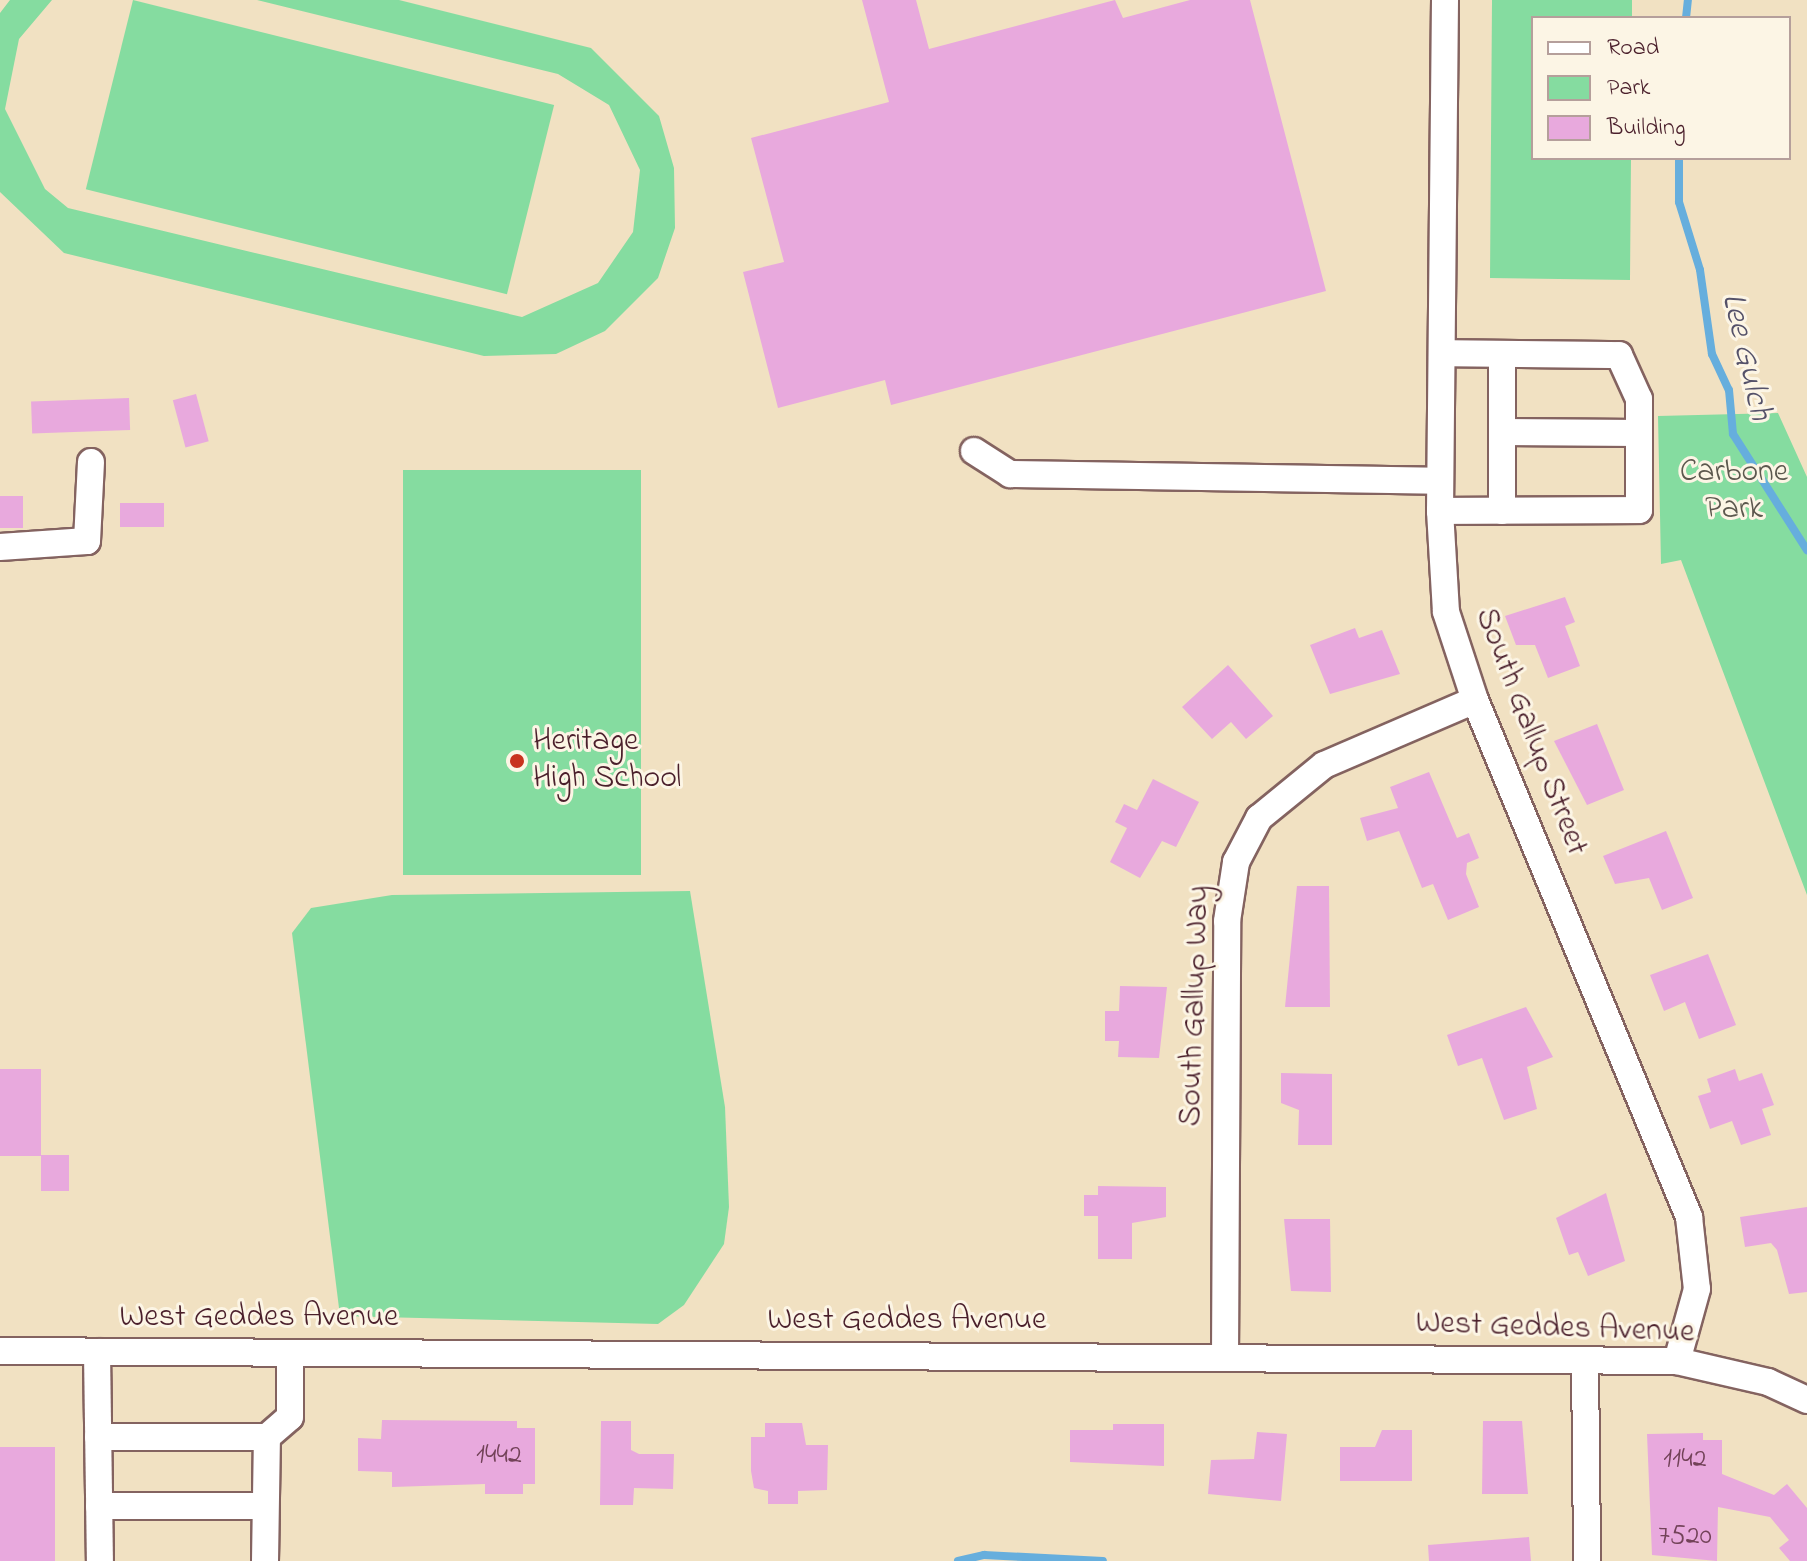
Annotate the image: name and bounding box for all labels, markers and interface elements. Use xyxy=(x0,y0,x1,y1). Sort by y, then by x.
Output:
legend xyxy=(1531,16,1791,160)
text: Road xyxy=(1607,31,1659,66)
text: Park xyxy=(1607,71,1650,106)
text: Building xyxy=(1607,111,1686,146)
water label: Lee Gulch xyxy=(1711,289,1779,425)
park label: Carbone Park xyxy=(1680,455,1788,530)
street label: South Gallup Street xyxy=(1465,603,1595,861)
place label: Heritage High School xyxy=(533,724,681,799)
marker: Heritage High School xyxy=(508,752,526,770)
street label: South Gallup Way xyxy=(1173,885,1219,1127)
street label: West Geddes Avenue xyxy=(120,1299,398,1337)
street label: West Geddes Avenue xyxy=(768,1302,1046,1340)
street label: West Geddes Avenue xyxy=(1415,1305,1695,1353)
house number: 1442 xyxy=(476,1439,522,1473)
house number: 1142 xyxy=(1663,1443,1707,1477)
house number: 7520 xyxy=(1658,1520,1712,1554)

